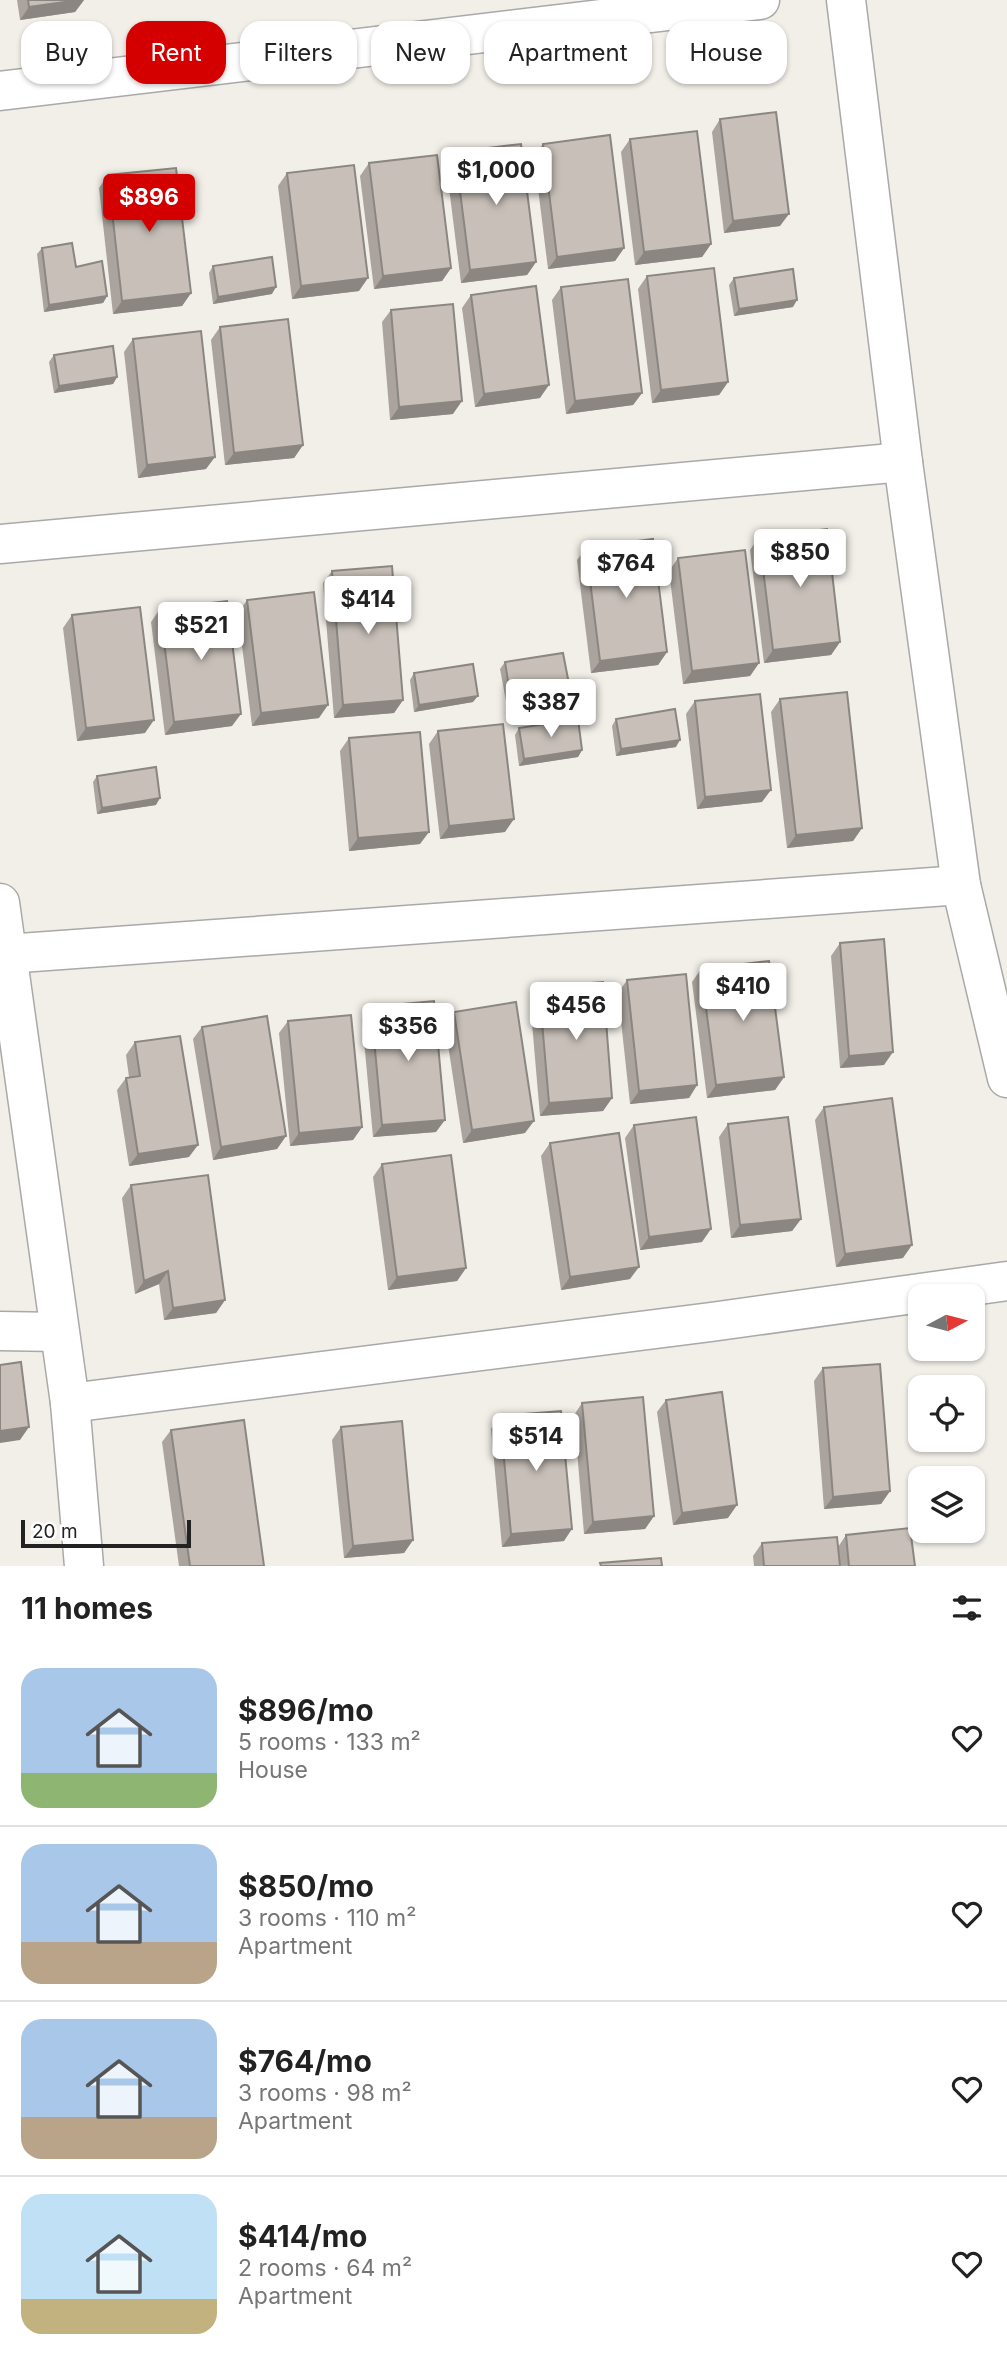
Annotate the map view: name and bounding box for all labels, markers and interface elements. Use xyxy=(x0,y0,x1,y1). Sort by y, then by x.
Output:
chip: Buy xyxy=(21,21,112,84)
chip: Rent xyxy=(126,21,226,84)
chip: Filters xyxy=(240,21,357,84)
chip: New xyxy=(371,21,470,84)
chip: Apartment xyxy=(484,21,652,84)
chip: House xyxy=(666,21,787,84)
pin: $1,000 xyxy=(439,148,553,207)
text: $1,000 xyxy=(457,156,535,184)
pin: $896 xyxy=(108,174,190,234)
text: $896 xyxy=(119,183,179,211)
pin: $850 xyxy=(759,530,841,589)
text: $850 xyxy=(770,538,830,566)
pin: $764 xyxy=(585,540,667,600)
text: $764 xyxy=(597,549,655,577)
pin: $414 xyxy=(327,576,409,636)
text: $414 xyxy=(340,585,396,613)
pin: $521 xyxy=(160,602,242,662)
text: $521 xyxy=(174,611,228,639)
pin: $387 xyxy=(510,680,592,739)
text: $387 xyxy=(522,688,580,716)
pin: $410 xyxy=(702,964,784,1023)
text: $410 xyxy=(715,972,771,1000)
pin: $456 xyxy=(535,982,617,1042)
text: $456 xyxy=(546,991,606,1019)
pin: $356 xyxy=(367,1004,449,1063)
text: $356 xyxy=(378,1012,438,1040)
north arrow xyxy=(908,1284,985,1362)
map controls xyxy=(908,1284,985,1543)
button: locate xyxy=(908,1375,985,1452)
pin: $514 xyxy=(495,1414,577,1473)
text: $514 xyxy=(508,1422,564,1450)
button: layers xyxy=(908,1466,985,1543)
scale bar xyxy=(21,1517,191,1549)
text: 20 m xyxy=(32,1520,78,1543)
icon: filters xyxy=(948,1589,986,1627)
text: 11 homes xyxy=(21,1590,153,1626)
text: $896/mo xyxy=(238,1692,374,1728)
icon: home xyxy=(77,1696,161,1780)
icon: heart xyxy=(948,1719,986,1757)
text: 5 rooms · 133 m² xyxy=(238,1728,421,1756)
text: House xyxy=(238,1756,308,1784)
text: $850/mo xyxy=(238,1868,374,1904)
icon: home xyxy=(77,1872,161,1956)
icon: heart xyxy=(948,1895,986,1933)
text: 3 rooms · 110 m² xyxy=(238,1904,416,1932)
text: Apartment xyxy=(238,1932,352,1960)
text: $764/mo xyxy=(238,2043,372,2079)
icon: home xyxy=(77,2047,161,2131)
icon: heart xyxy=(948,2070,986,2108)
text: 3 rooms · 98 m² xyxy=(238,2079,412,2107)
text: Apartment xyxy=(238,2107,352,2135)
text: $414/mo xyxy=(238,2218,367,2254)
icon: home xyxy=(77,2222,161,2306)
icon: heart xyxy=(948,2245,986,2283)
text: 2 rooms · 64 m² xyxy=(238,2254,412,2282)
text: Apartment xyxy=(238,2282,352,2310)

